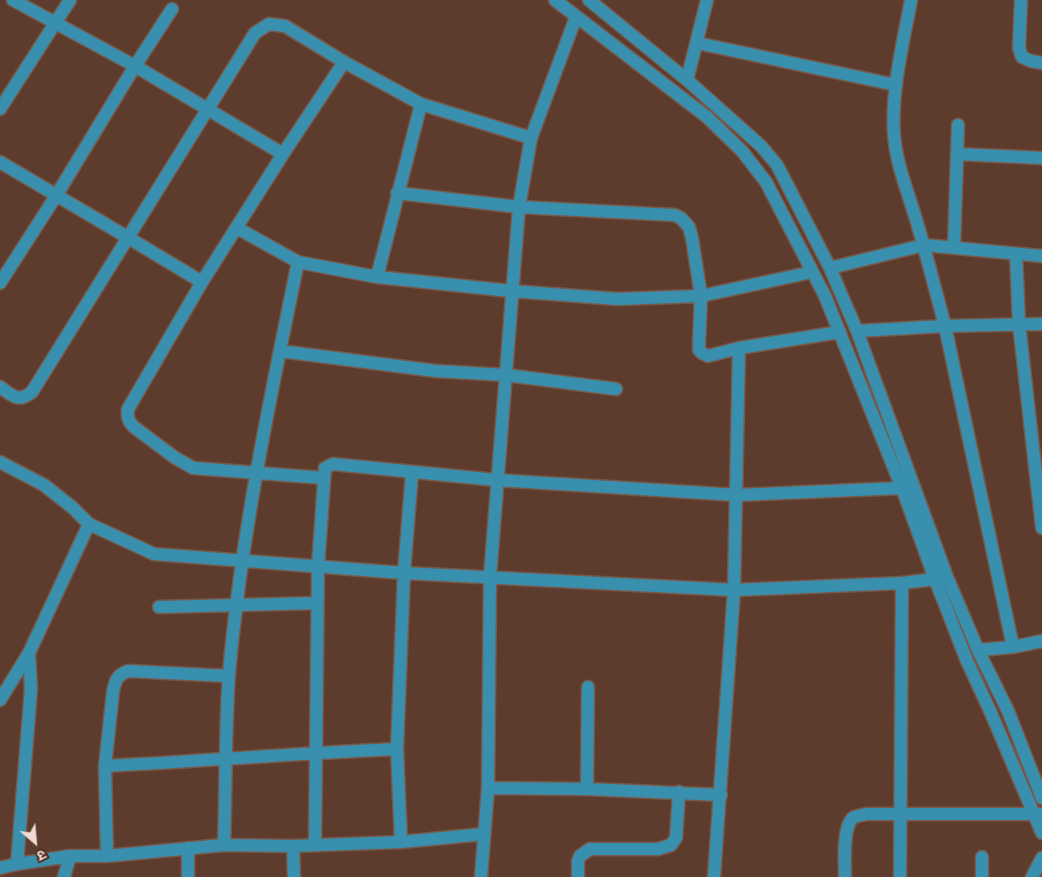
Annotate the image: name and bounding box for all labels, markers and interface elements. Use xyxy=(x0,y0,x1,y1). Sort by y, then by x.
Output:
north arrow xyxy=(10,817,60,867)
text: उ xyxy=(34,845,50,867)

